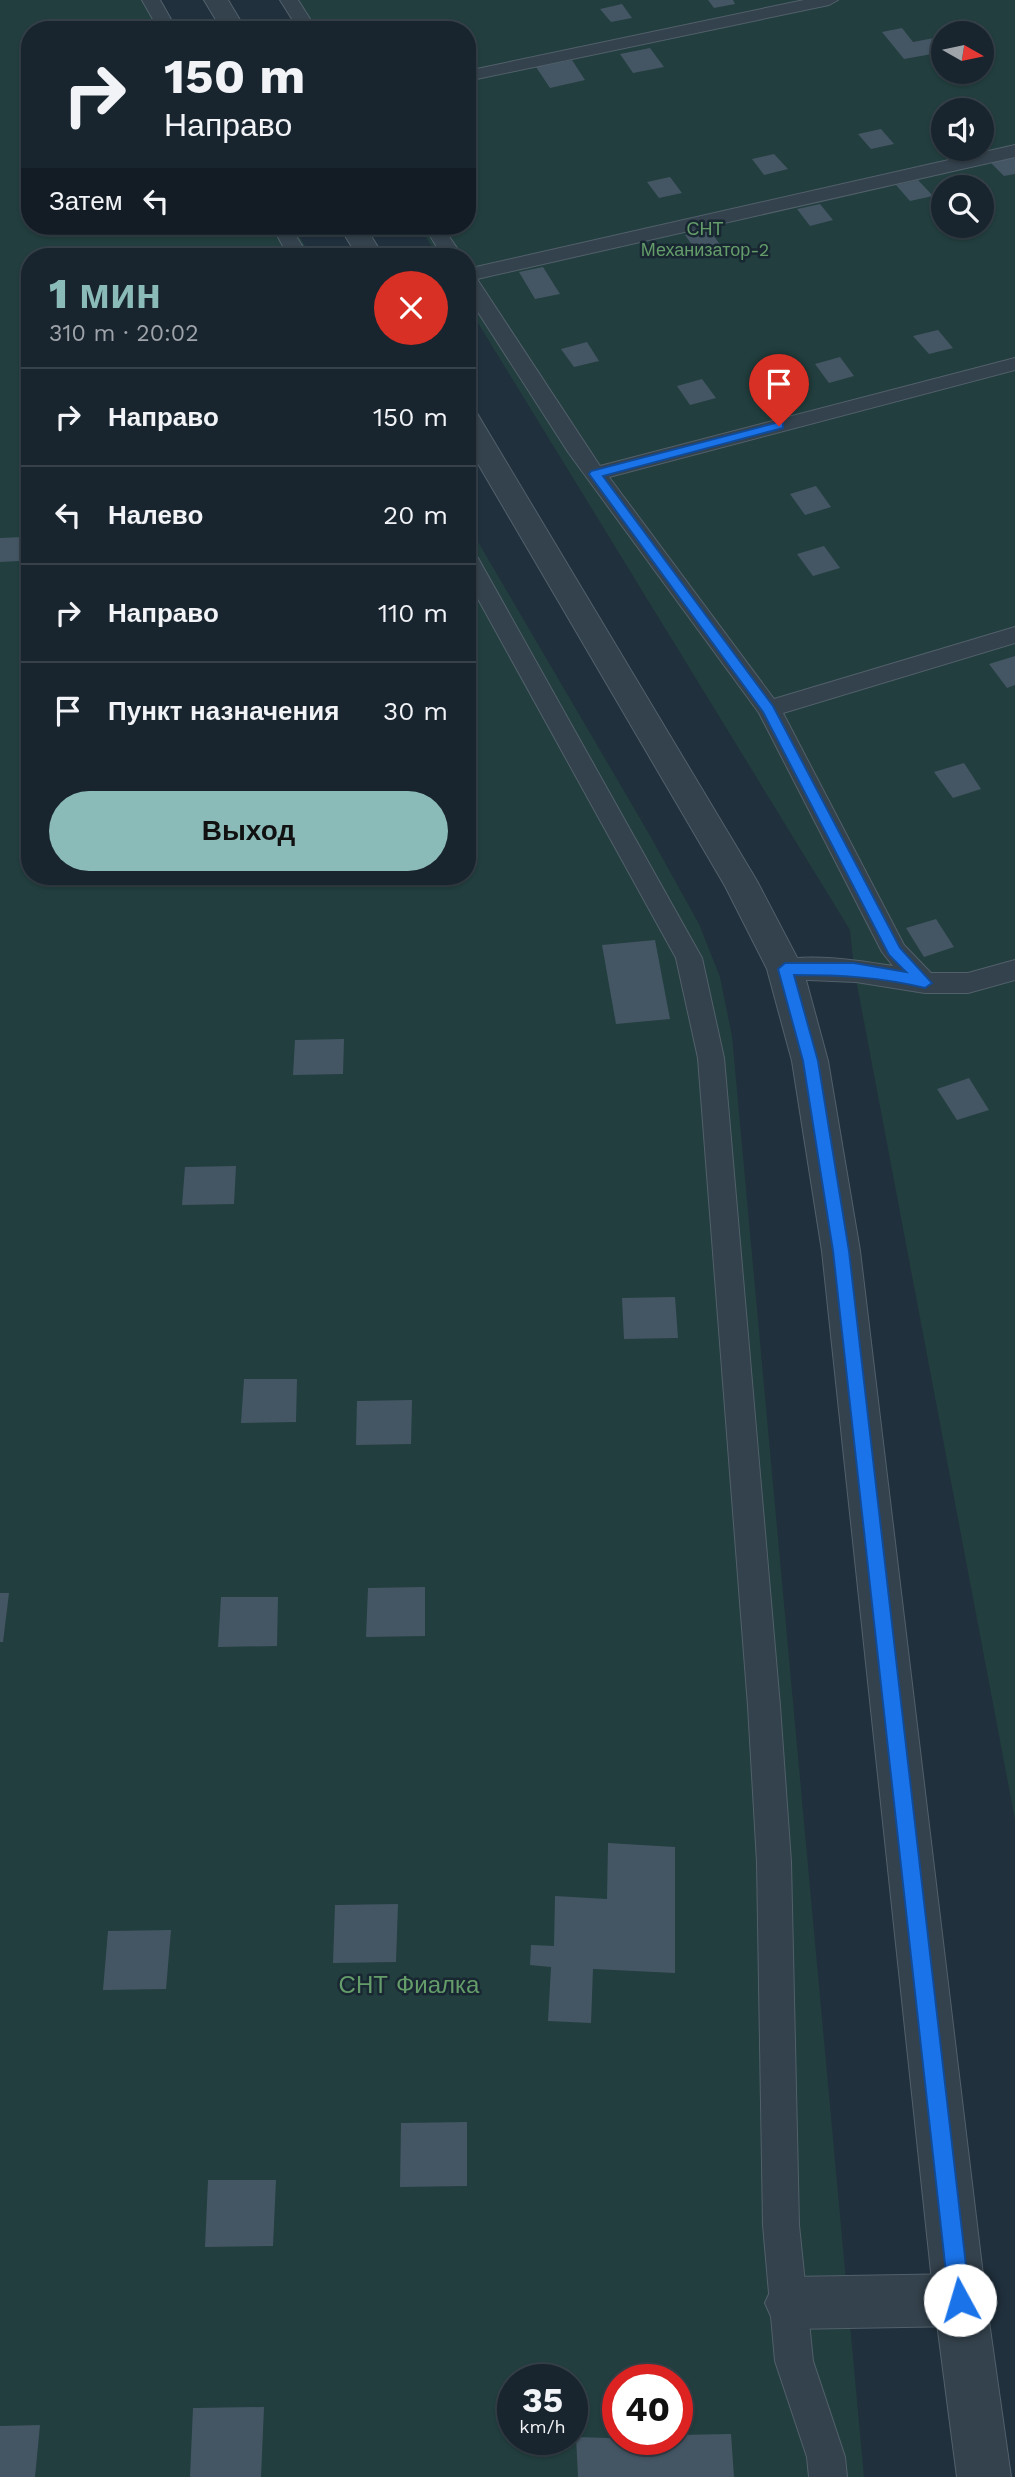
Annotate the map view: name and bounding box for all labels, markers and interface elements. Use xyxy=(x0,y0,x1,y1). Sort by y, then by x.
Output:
north arrow xyxy=(931,21,994,84)
map controls xyxy=(931,21,994,238)
text: 150 m xyxy=(164,47,305,105)
icon: right xyxy=(49,49,140,140)
button: sound xyxy=(931,98,994,161)
text: Направо xyxy=(164,106,292,144)
button: search xyxy=(931,175,994,238)
icon: left xyxy=(137,182,175,220)
text: Затем xyxy=(49,186,123,216)
park label: СНТ Механизатор-2 xyxy=(641,218,769,260)
text: 1 мин xyxy=(49,269,161,318)
button: close xyxy=(374,271,448,345)
text: 310 m · 20:02 xyxy=(49,320,199,347)
pin xyxy=(749,354,809,426)
icon: arrive xyxy=(760,365,798,403)
icon: right xyxy=(49,398,87,436)
text: Направо xyxy=(108,402,219,432)
text: 150 m xyxy=(373,402,448,432)
icon: left xyxy=(49,496,87,534)
text: Налево xyxy=(108,500,203,530)
text: 20 m xyxy=(383,500,448,530)
icon: right xyxy=(49,594,87,632)
text: Направо xyxy=(108,598,219,628)
text: 110 m xyxy=(378,598,448,628)
icon: arrive xyxy=(49,692,87,730)
text: Пункт назначения xyxy=(108,696,339,726)
text: 30 m xyxy=(383,696,448,726)
button: Выход xyxy=(49,791,448,871)
park label: СНТ Фиалка xyxy=(339,1971,480,1999)
position arrow xyxy=(923,2263,997,2337)
speed limit sign: 40 xyxy=(602,2364,693,2455)
text: 35 xyxy=(522,2379,563,2421)
text: km/h xyxy=(519,2416,566,2437)

